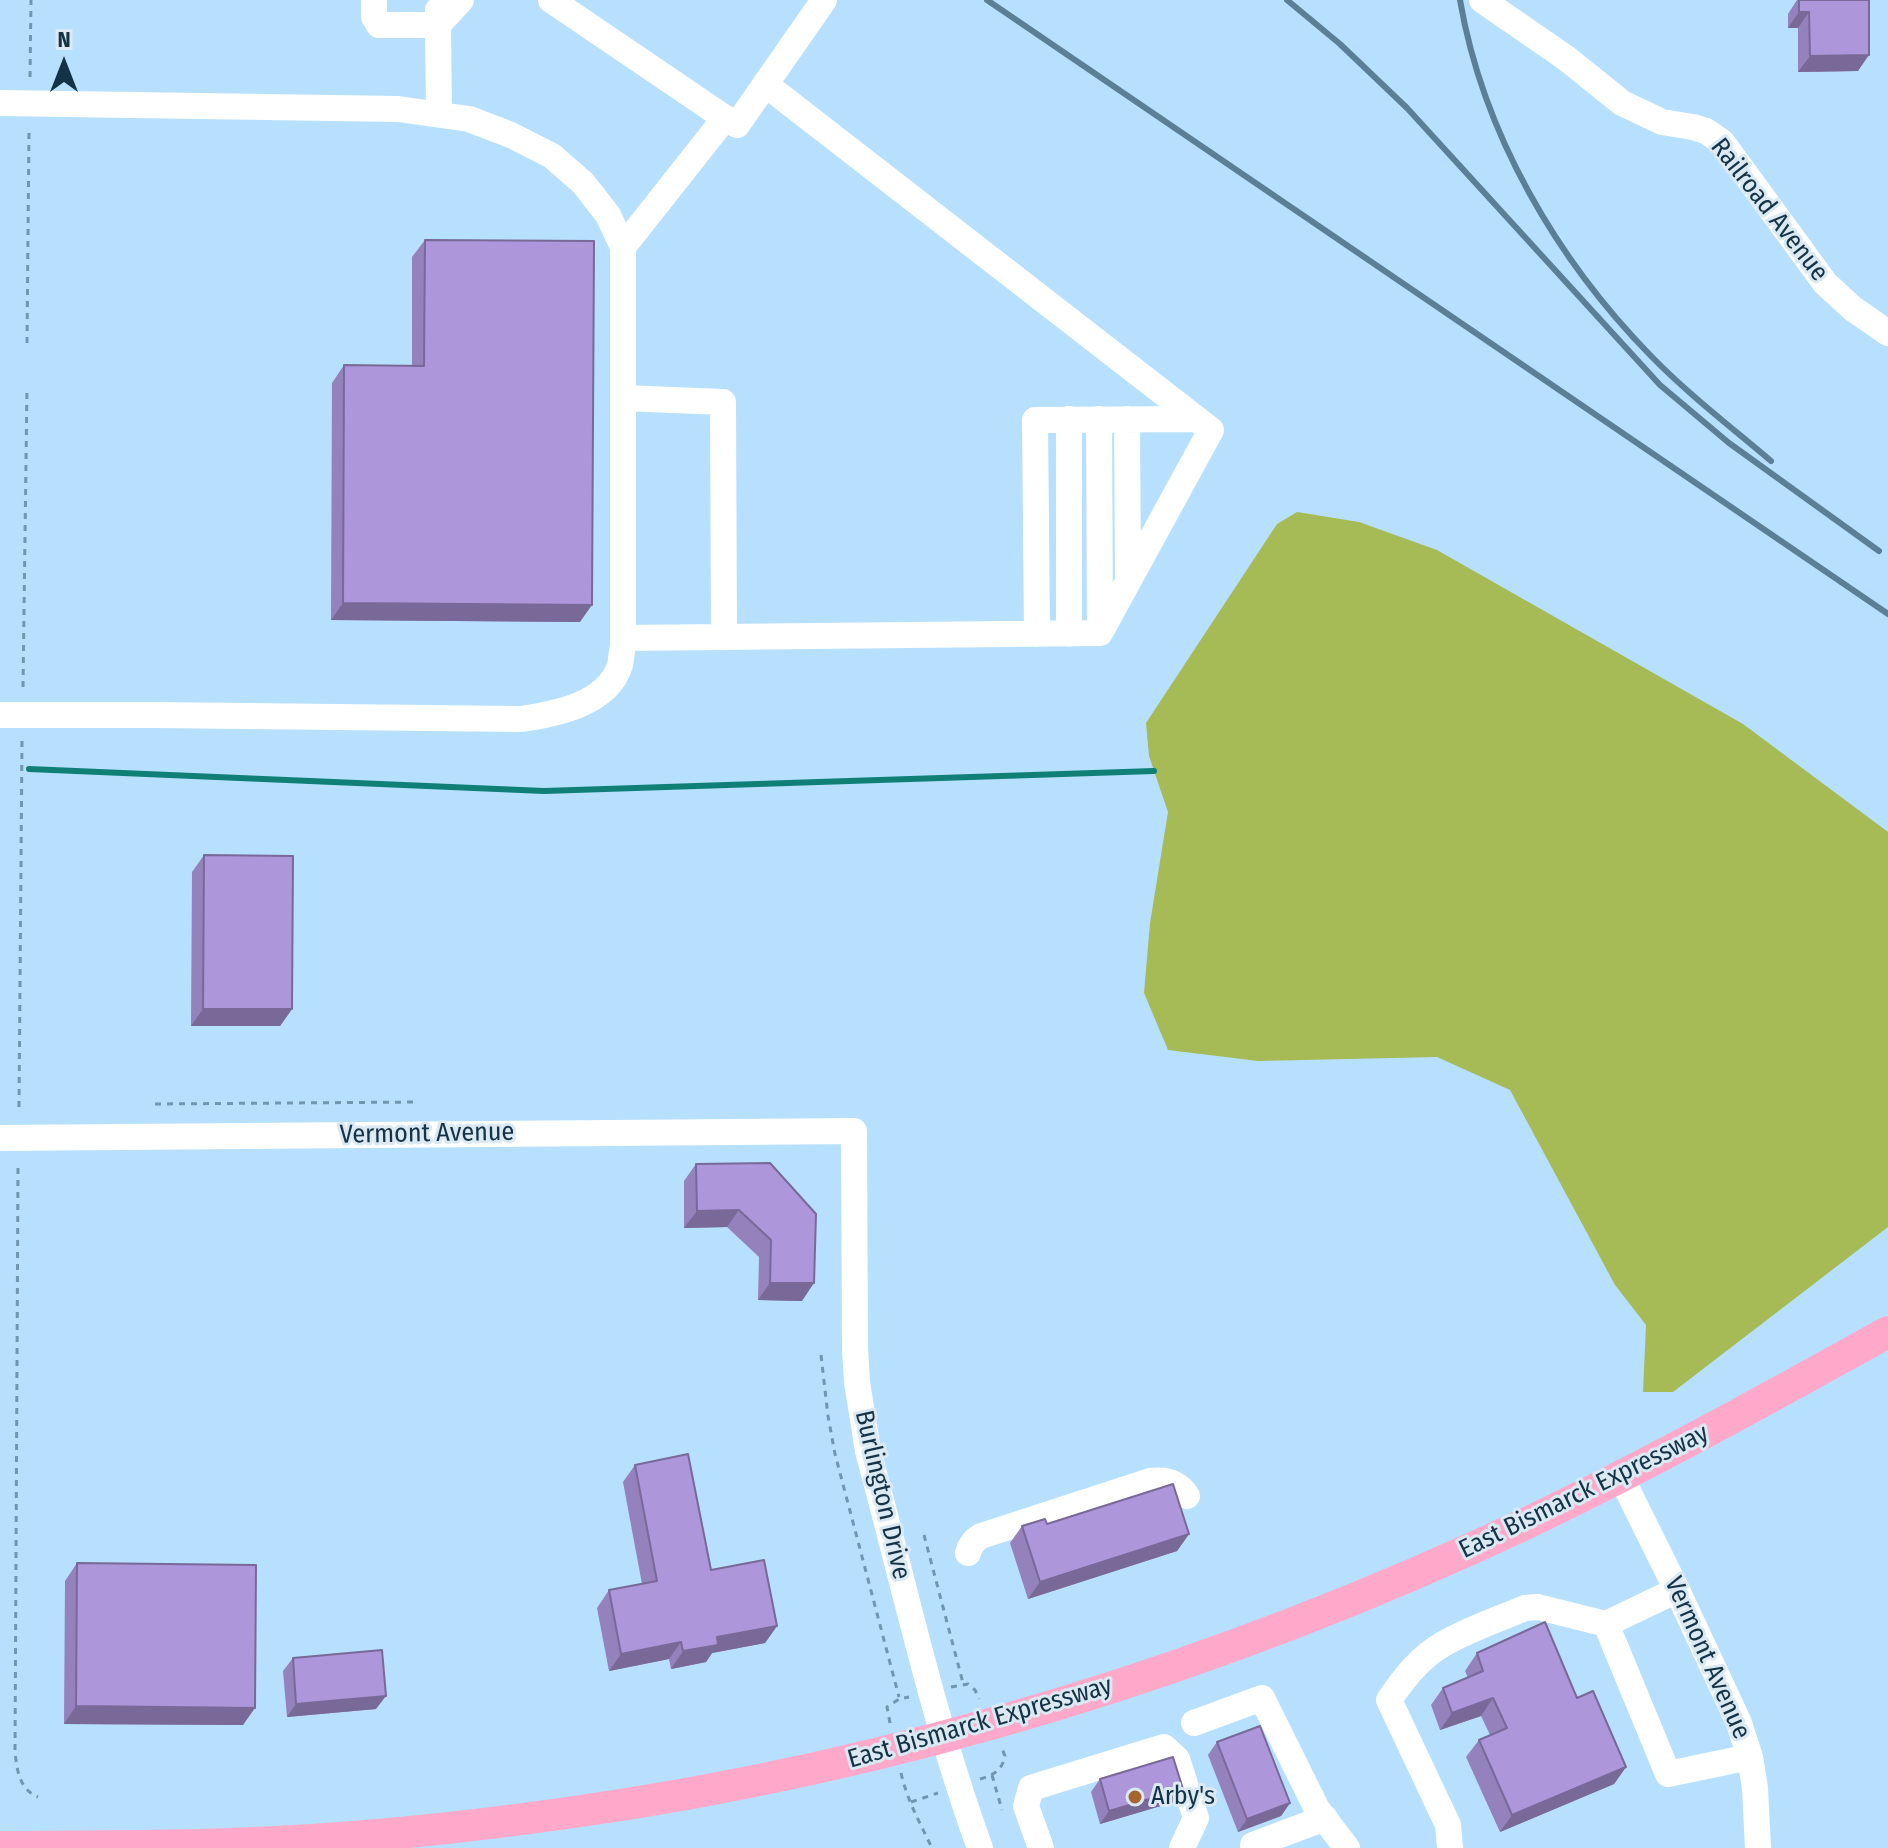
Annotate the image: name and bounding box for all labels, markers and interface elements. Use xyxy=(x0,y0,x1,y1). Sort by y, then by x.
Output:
north arrow xyxy=(24,24,104,104)
text: N xyxy=(57,26,71,53)
street label: Railroad Avenue xyxy=(1704,132,1834,288)
street label: Vermont Avenue xyxy=(339,1117,515,1151)
street label: Burlington Drive xyxy=(847,1407,917,1583)
street label: East Bismarck Expressway xyxy=(1454,1418,1714,1566)
street label: Vermont Avenue xyxy=(1657,1572,1757,1744)
street label: East Bismarck Expressway xyxy=(844,1670,1116,1776)
place label: Arby's xyxy=(1151,1781,1215,1813)
marker: Arby's xyxy=(1126,1788,1144,1806)

